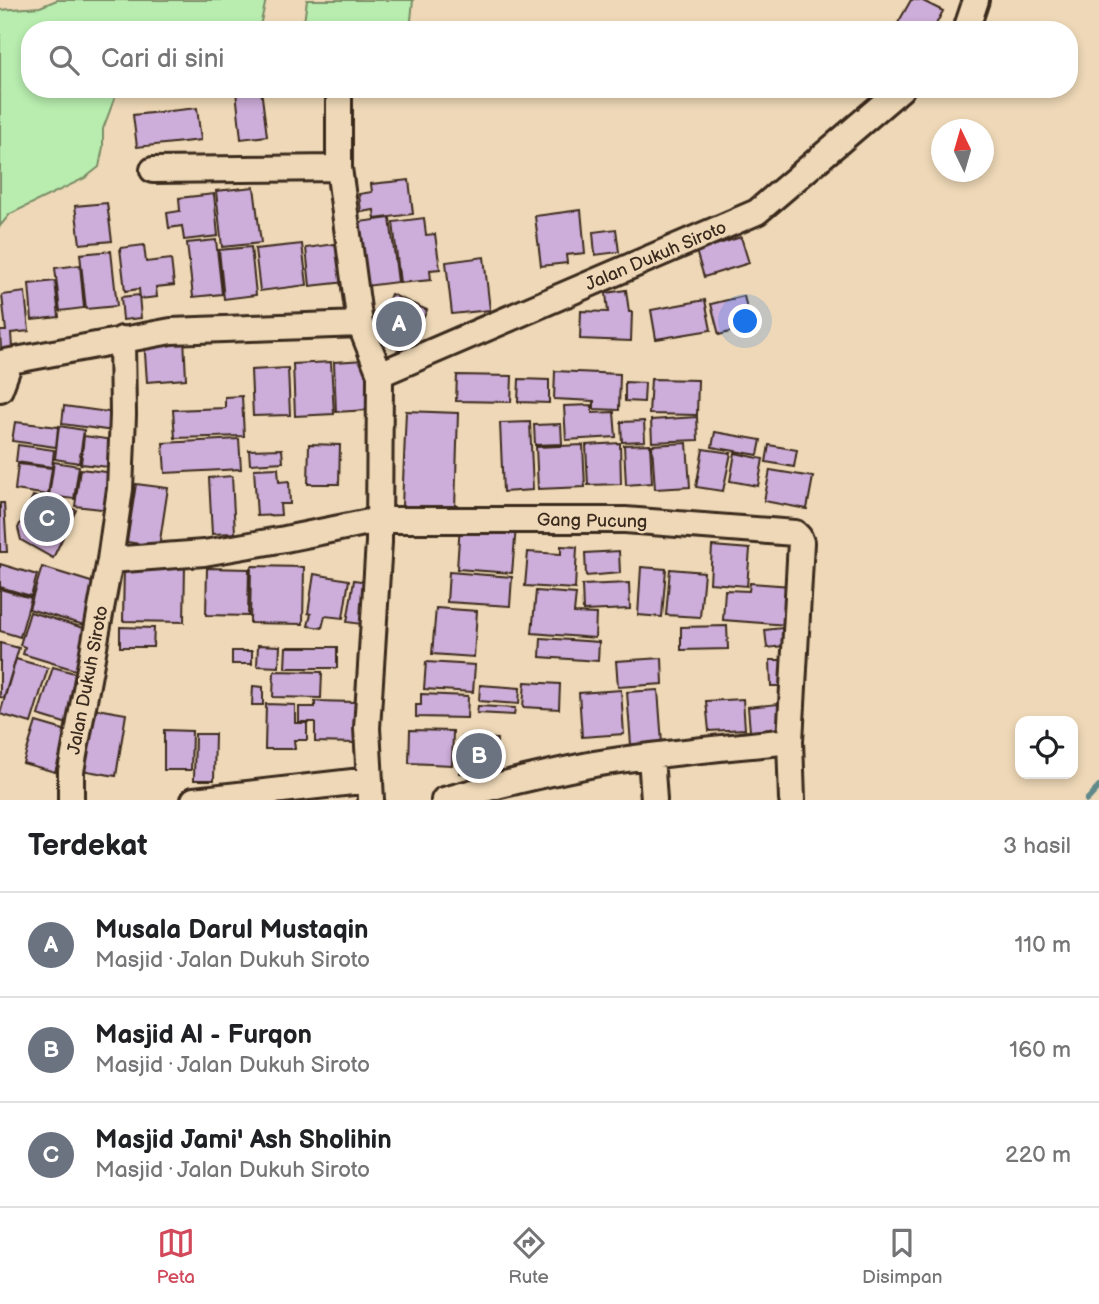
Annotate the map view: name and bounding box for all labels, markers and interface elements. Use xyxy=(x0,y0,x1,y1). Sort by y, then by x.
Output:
search box xyxy=(21,21,1078,98)
icon: search xyxy=(45,41,83,79)
text: Cari di sini xyxy=(101,44,224,75)
north arrow xyxy=(931,119,994,182)
street label: Jalan Dukuh Siroto xyxy=(582,217,730,295)
pin: A xyxy=(376,298,422,350)
your location xyxy=(728,304,762,338)
pin: C xyxy=(24,493,70,545)
street label: Gang Pucung xyxy=(537,510,647,532)
street label: Jalan Dukuh Siroto xyxy=(63,604,113,756)
map controls xyxy=(1015,716,1078,779)
button: locate xyxy=(1015,716,1078,779)
pin: B xyxy=(456,730,502,782)
text: Terdekat xyxy=(28,828,147,864)
text: 3 hasil xyxy=(1003,832,1071,860)
text: Musala Darul Mustaqin xyxy=(95,915,369,946)
text: A xyxy=(44,931,58,959)
text: 110 m xyxy=(1014,931,1071,959)
text: Masjid · Jalan Dukuh Siroto xyxy=(95,946,370,974)
text: Masjid Al - Furqon xyxy=(95,1020,312,1051)
text: B xyxy=(43,1036,59,1064)
text: 160 m xyxy=(1009,1036,1071,1064)
text: Masjid · Jalan Dukuh Siroto xyxy=(95,1051,370,1079)
text: Masjid Jami' Ash Sholihin xyxy=(95,1125,392,1156)
text: C xyxy=(43,1141,59,1169)
text: 220 m xyxy=(1005,1141,1071,1169)
text: Masjid · Jalan Dukuh Siroto xyxy=(95,1156,370,1184)
tab: Peta xyxy=(157,1224,195,1289)
tab: Rute xyxy=(508,1224,549,1289)
tab: Disimpan xyxy=(862,1224,942,1289)

